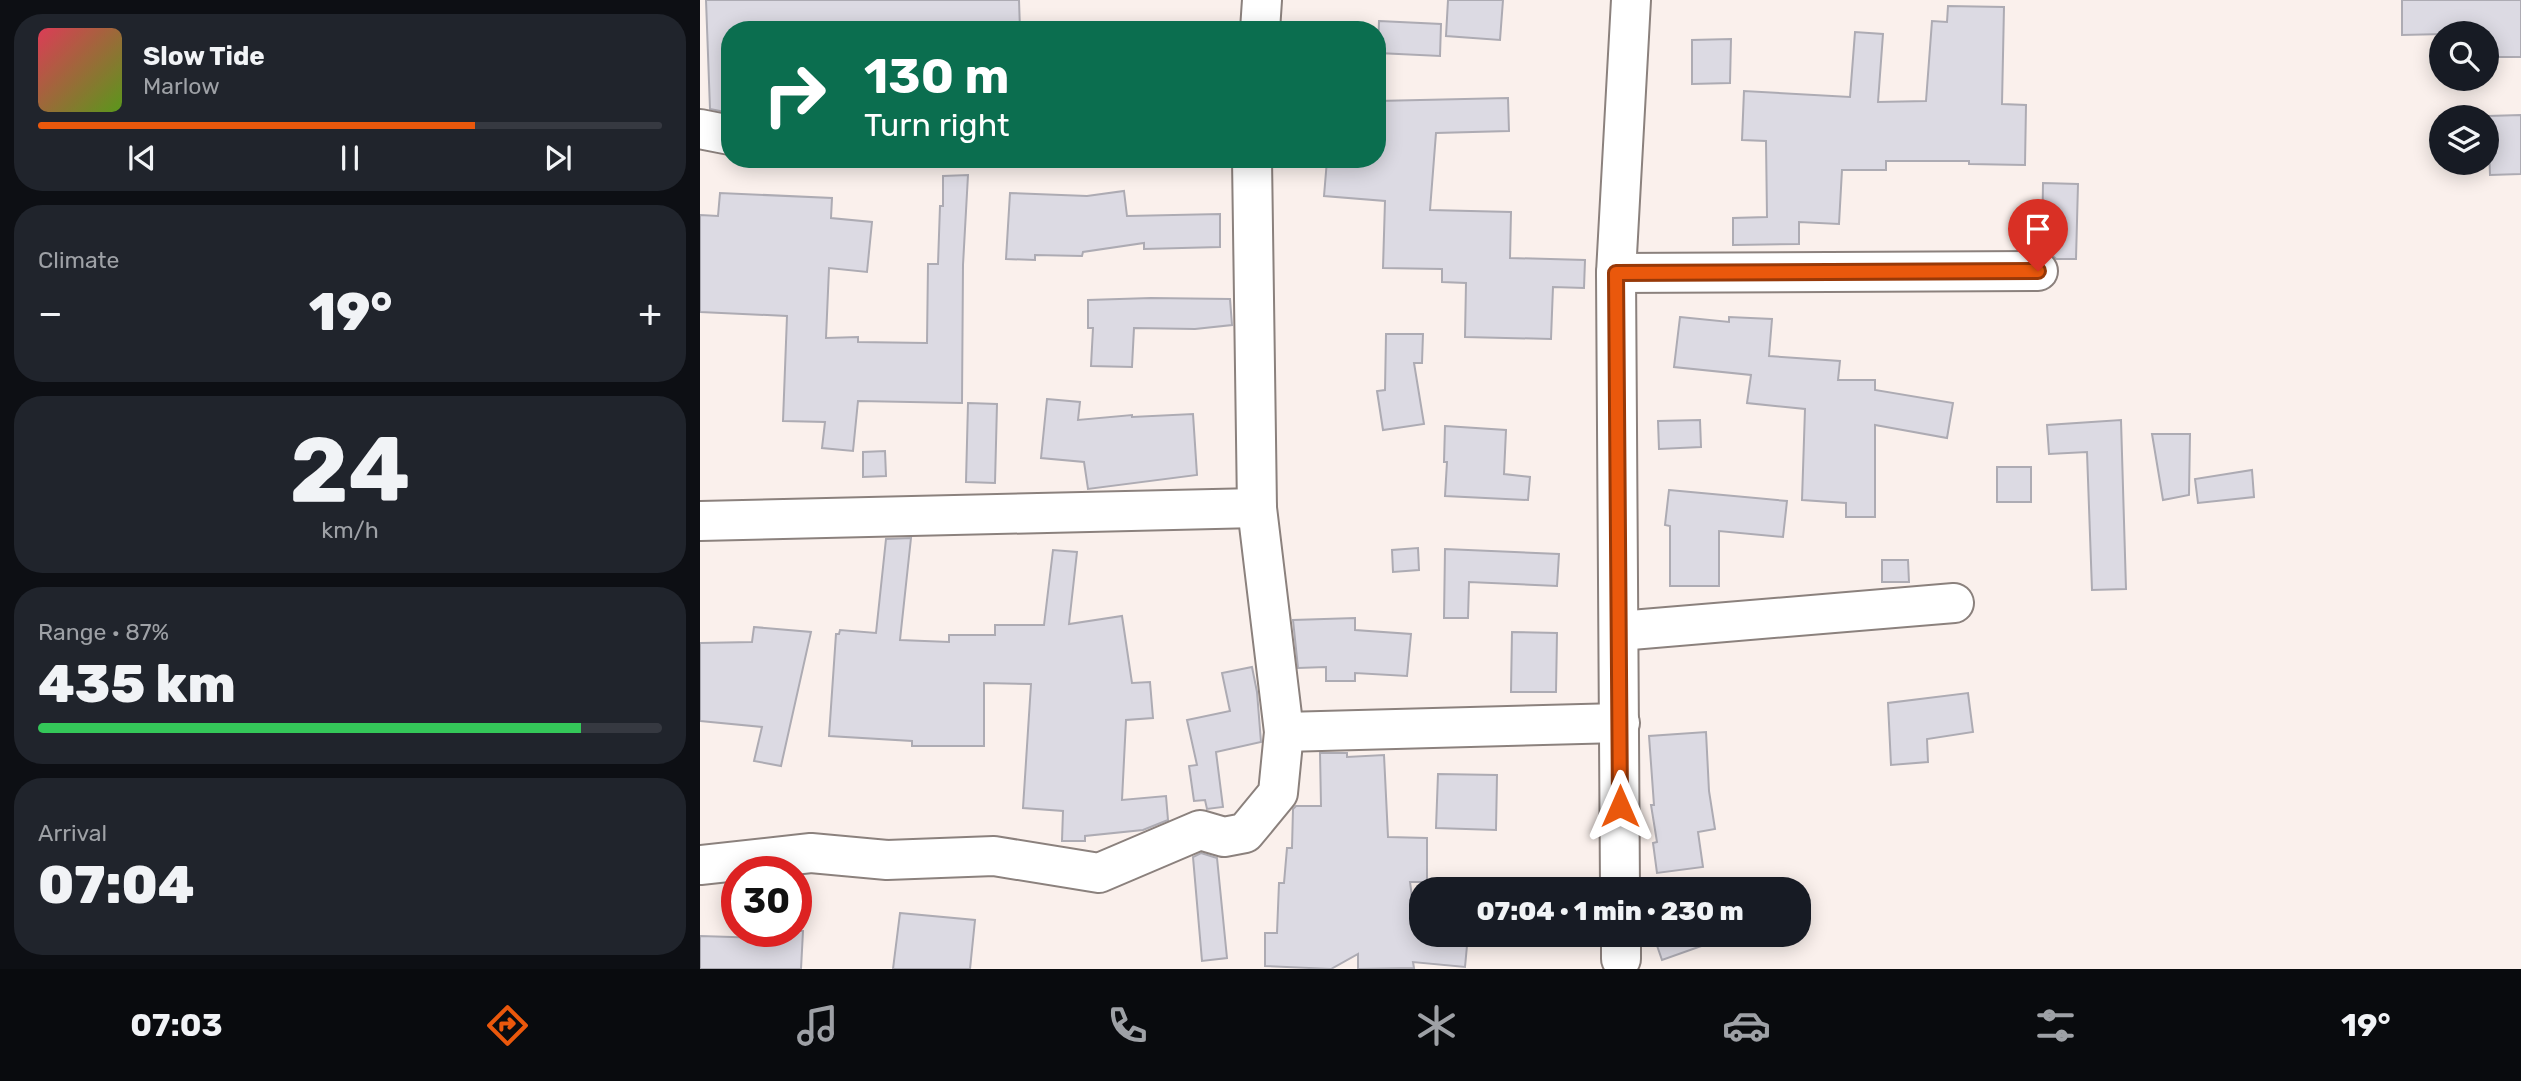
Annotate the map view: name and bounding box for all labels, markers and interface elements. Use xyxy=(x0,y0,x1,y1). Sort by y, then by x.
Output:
map controls xyxy=(2429,21,2499,175)
button: search xyxy=(2429,21,2499,91)
text: Slow Tide xyxy=(143,41,265,72)
text: 130 m xyxy=(864,47,1009,105)
icon: right xyxy=(749,49,840,140)
text: Marlow xyxy=(143,72,220,100)
button: layers xyxy=(2429,105,2499,175)
text: Turn right xyxy=(864,106,1009,144)
icon: previous xyxy=(123,139,161,177)
icon: pause xyxy=(331,139,369,177)
icon: next xyxy=(539,139,577,177)
pin xyxy=(2008,199,2068,271)
icon: arrive xyxy=(2019,210,2057,248)
text: Climate xyxy=(38,246,119,274)
text: 19° xyxy=(309,281,392,343)
text: − xyxy=(38,290,63,336)
text: + xyxy=(638,290,662,336)
text: 24 xyxy=(290,416,410,524)
text: km/h xyxy=(321,516,379,544)
text: Range · 87% xyxy=(38,618,169,646)
text: 435 km xyxy=(38,653,236,715)
position arrow xyxy=(1583,769,1657,843)
text: Arrival xyxy=(38,819,107,847)
text: 07:04 xyxy=(38,854,195,916)
speed limit sign: 30 xyxy=(721,856,812,947)
text: 07:04 · 1 min · 230 m xyxy=(1476,896,1744,927)
icon: directions xyxy=(483,1001,532,1050)
icon: music xyxy=(793,1001,842,1050)
icon: phone xyxy=(1103,1001,1152,1050)
icon: climate xyxy=(1412,1001,1461,1050)
icon: car xyxy=(1722,1001,1771,1050)
icon: filters xyxy=(2031,1001,2080,1050)
text: 07:03 xyxy=(130,1006,223,1044)
text: 19° xyxy=(2341,1006,2391,1044)

